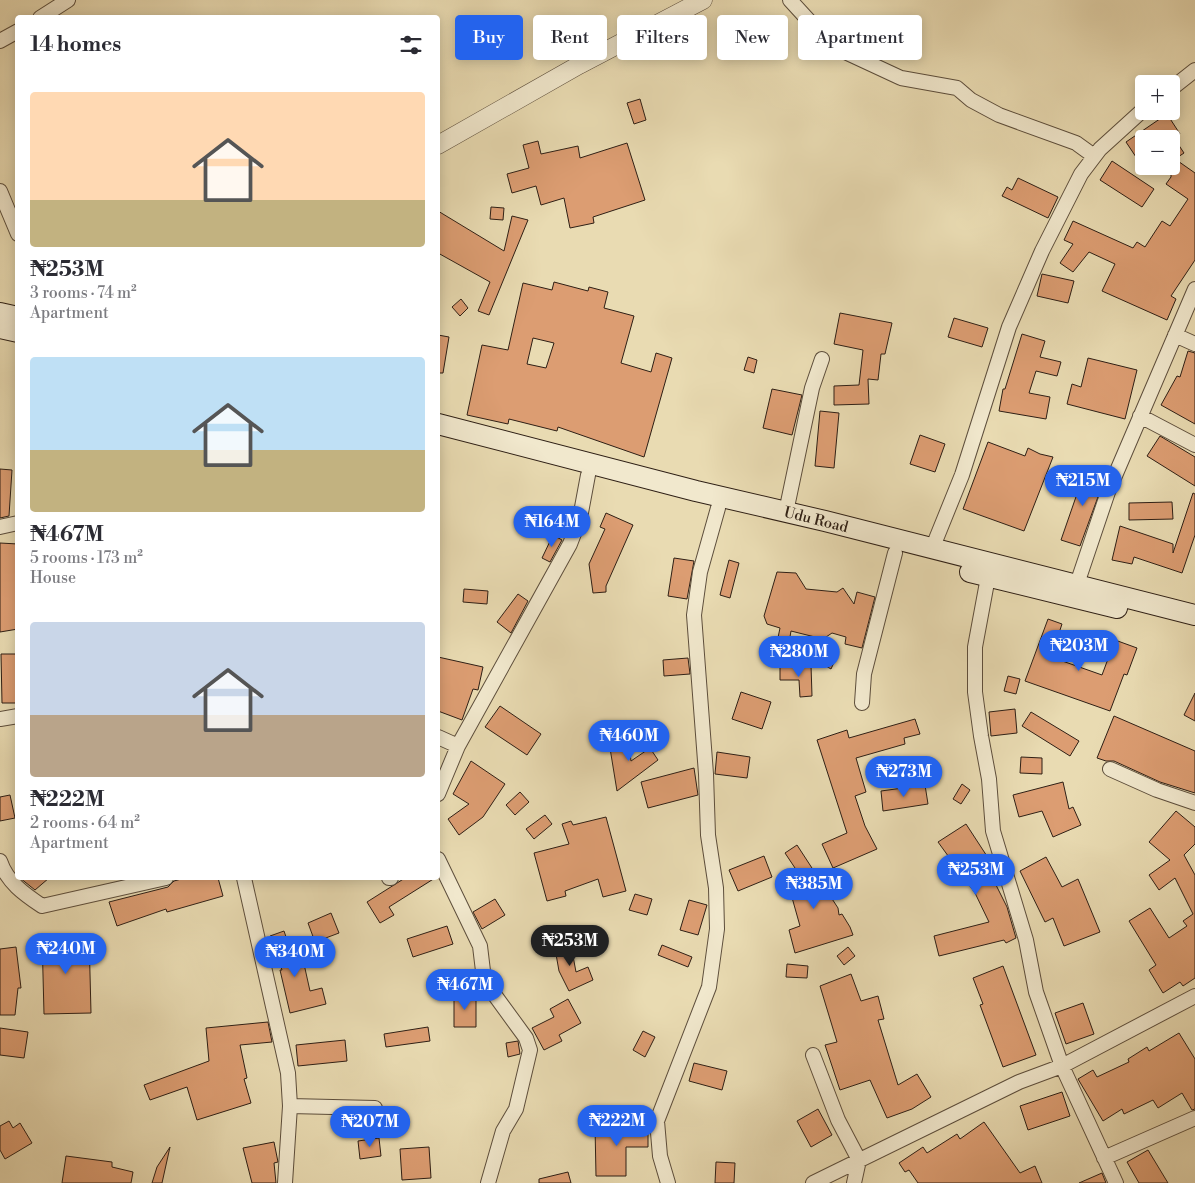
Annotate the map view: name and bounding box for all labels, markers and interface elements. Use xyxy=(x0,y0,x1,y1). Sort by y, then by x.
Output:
chip: Buy xyxy=(455,15,523,60)
chip: Rent xyxy=(533,15,607,60)
chip: Filters xyxy=(617,15,707,60)
chip: New xyxy=(717,15,788,60)
chip: Apartment xyxy=(798,15,922,60)
icon: filters xyxy=(397,31,425,59)
text: 14 homes xyxy=(30,32,121,58)
map controls xyxy=(1135,75,1180,175)
button: + xyxy=(1135,75,1180,120)
icon: home xyxy=(183,125,273,215)
button: − xyxy=(1135,130,1180,175)
text: ₦253M xyxy=(30,257,104,283)
text: 3 rooms · 74 m² xyxy=(30,283,137,303)
text: Apartment xyxy=(30,303,109,323)
icon: home xyxy=(183,390,273,480)
pin: ₦215M xyxy=(1048,464,1118,507)
text: ₦215M xyxy=(1056,471,1110,491)
street label: Udu Road xyxy=(782,503,851,537)
pin: ₦164M xyxy=(517,506,587,548)
text: ₦164M xyxy=(525,512,579,532)
text: ₦467M xyxy=(30,522,104,548)
text: 5 rooms · 173 m² xyxy=(30,548,143,568)
text: House xyxy=(30,568,76,588)
pin: ₦203M xyxy=(1044,630,1114,672)
pin: ₦280M xyxy=(764,636,834,678)
text: ₦203M xyxy=(1050,636,1108,656)
text: ₦280M xyxy=(770,642,828,662)
icon: home xyxy=(183,655,273,745)
pin: ₦460M xyxy=(594,720,664,762)
text: ₦460M xyxy=(599,726,659,746)
pin: ₦273M xyxy=(869,756,939,798)
text: ₦273M xyxy=(876,762,932,782)
text: ₦222M xyxy=(30,787,104,813)
text: 2 rooms · 64 m² xyxy=(30,813,140,833)
text: Apartment xyxy=(30,833,109,853)
pin: ₦253M xyxy=(941,854,1011,896)
text: ₦253M xyxy=(948,860,1004,880)
pin: ₦385M xyxy=(779,868,849,910)
text: ₦385M xyxy=(786,874,842,894)
pin: ₦253M xyxy=(535,924,605,967)
text: ₦253M xyxy=(542,931,598,951)
pin: ₦240M xyxy=(31,932,101,975)
pin: ₦340M xyxy=(260,936,330,978)
text: ₦240M xyxy=(36,939,96,959)
text: ₦340M xyxy=(266,942,324,962)
pin: ₦467M xyxy=(430,968,500,1011)
text: ₦467M xyxy=(437,975,493,995)
pin: ₦222M xyxy=(582,1104,652,1147)
pin: ₦207M xyxy=(335,1106,405,1148)
text: ₦222M xyxy=(589,1111,645,1131)
text: ₦207M xyxy=(341,1112,399,1132)

